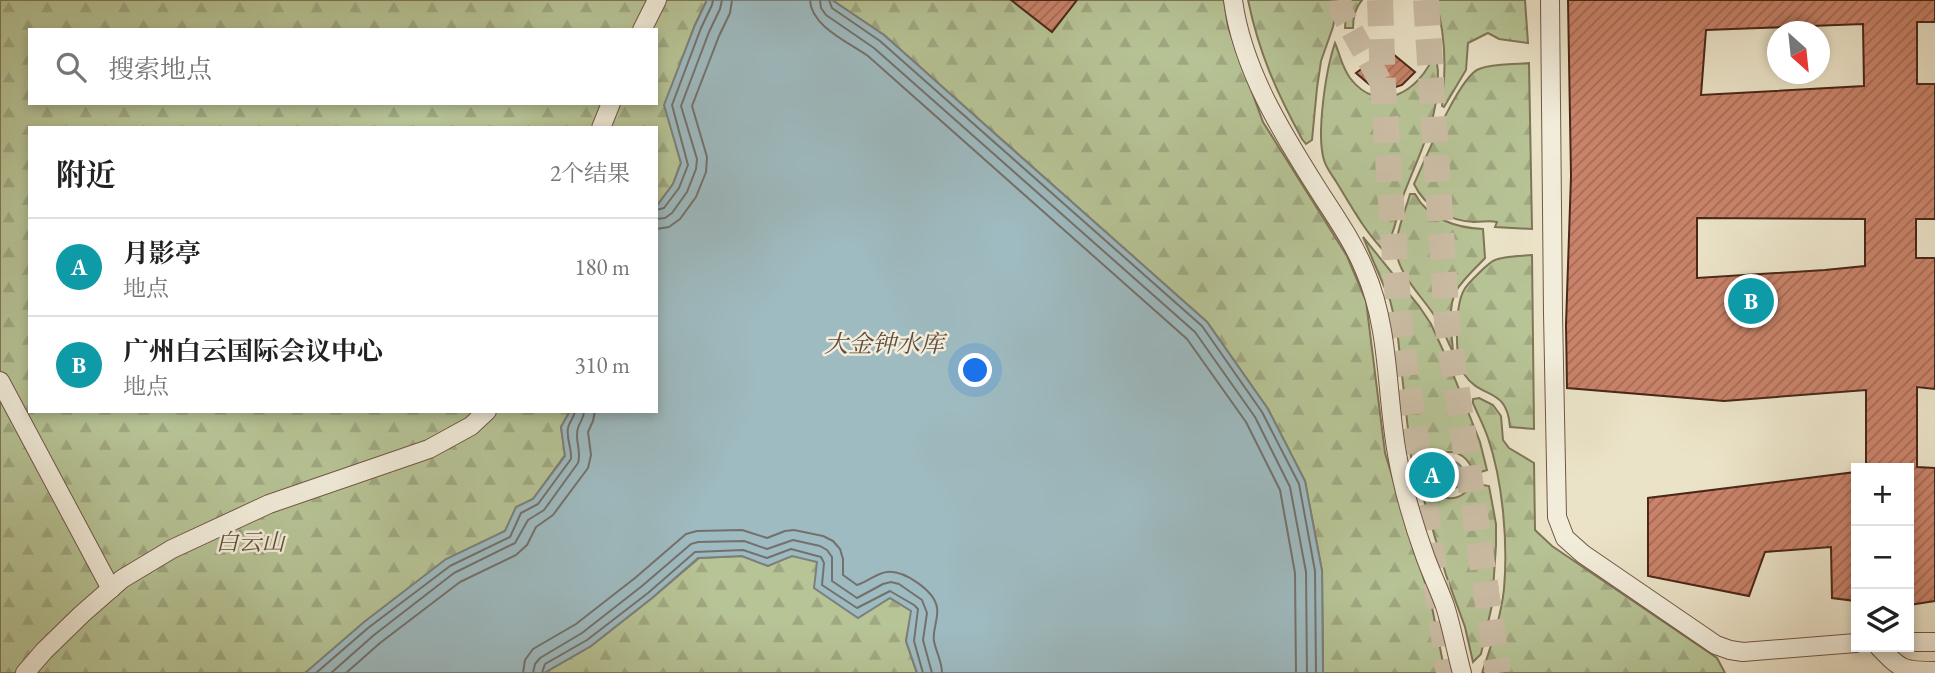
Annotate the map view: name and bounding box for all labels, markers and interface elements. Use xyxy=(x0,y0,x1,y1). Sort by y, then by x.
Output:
north arrow xyxy=(1767,21,1830,84)
search box xyxy=(28,28,658,105)
icon: search xyxy=(52,48,90,86)
text: 搜索地点 xyxy=(108,52,212,86)
text: 附近 xyxy=(56,155,116,194)
text: 2个结果 xyxy=(550,158,630,188)
text: 月影亭 xyxy=(123,236,201,270)
text: A xyxy=(71,252,87,282)
text: 180 m xyxy=(574,252,630,282)
text: 地点 xyxy=(123,273,169,303)
pin: B xyxy=(1728,275,1774,327)
water label: 大金钟水库 xyxy=(824,328,948,359)
text: 广州白云国际会议中心 xyxy=(123,334,383,368)
text: B xyxy=(72,350,86,380)
text: 310 m xyxy=(574,350,630,380)
your location xyxy=(958,353,992,387)
text: 地点 xyxy=(123,371,169,401)
pin: A xyxy=(1409,449,1455,501)
map controls xyxy=(1851,463,1914,652)
button: + xyxy=(1851,463,1914,526)
button: − xyxy=(1851,526,1914,589)
park label: 白云山 xyxy=(216,527,287,557)
button: layers xyxy=(1851,589,1914,652)

